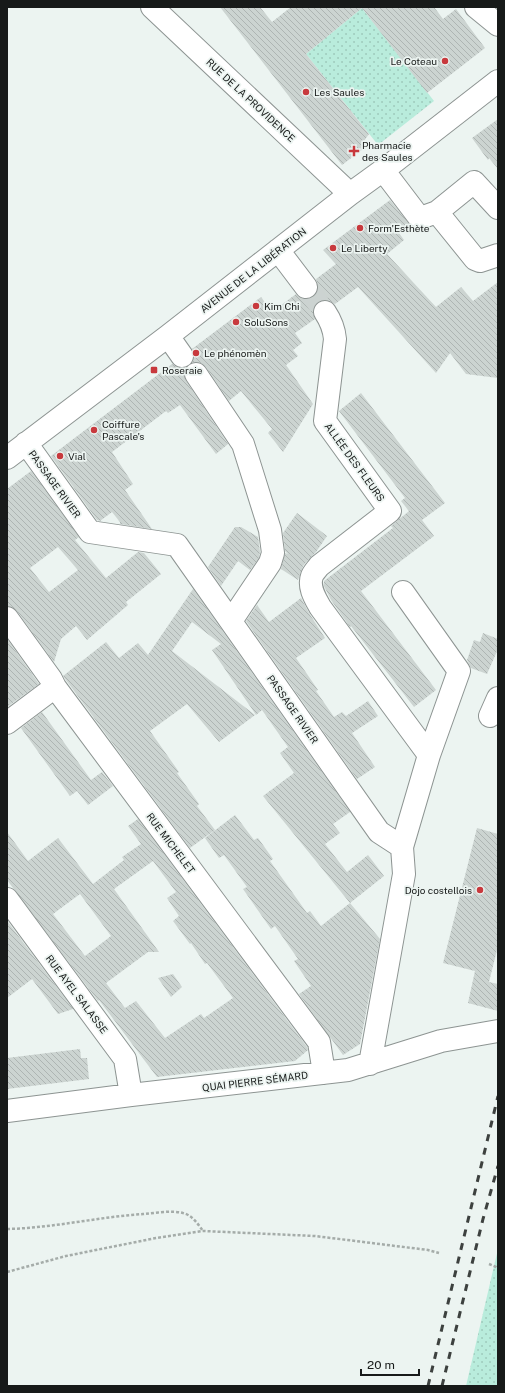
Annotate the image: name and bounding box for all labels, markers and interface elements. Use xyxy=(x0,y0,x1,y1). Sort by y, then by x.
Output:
place label: Le Coteau xyxy=(390,55,437,67)
street label: RUE DE LA PROVIDENCE xyxy=(204,56,298,144)
marker: Le Coteau xyxy=(440,56,450,66)
place label: Les Saules xyxy=(314,86,364,98)
marker: Les Saules xyxy=(301,87,311,97)
place label: Pharmacie des Saules xyxy=(362,139,413,163)
marker: Pharmacie des Saules xyxy=(349,146,359,156)
place label: Form'Esthète xyxy=(368,222,430,234)
marker: Form'Esthète xyxy=(355,223,365,233)
street label: AVENUE DE LA LIBÉRATION xyxy=(198,225,308,315)
place label: Le Liberty xyxy=(341,242,388,254)
marker: Le Liberty xyxy=(328,243,338,253)
place label: Kim Chi xyxy=(264,300,300,312)
marker: Kim Chi xyxy=(251,301,261,311)
place label: SoluSons xyxy=(244,316,288,328)
marker: SoluSons xyxy=(231,317,241,327)
place label: Le phénomèn xyxy=(204,347,267,359)
marker: Le phénomèn xyxy=(191,348,201,358)
place label: Roseraie xyxy=(162,364,203,376)
marker: Roseraie xyxy=(149,365,159,375)
place label: Coiffure Pascale's xyxy=(102,418,144,442)
street label: ALLÉE DES FLEURS xyxy=(323,420,388,504)
marker: Coiffure Pascale's xyxy=(89,425,99,435)
street label: PASSAGE RIVIER xyxy=(26,448,84,520)
place label: Vial xyxy=(68,450,86,462)
marker: Vial xyxy=(55,451,65,461)
street label: PASSAGE RIVIER xyxy=(265,672,321,746)
street label: RUE MICHELET xyxy=(144,810,198,876)
place label: Dojo costellois xyxy=(405,884,472,896)
marker: Dojo costellois xyxy=(475,885,485,895)
street label: RUE AYEL SALASSE xyxy=(44,952,110,1036)
street label: QUAI PIERRE SÉMARD xyxy=(201,1069,309,1093)
scale bar xyxy=(361,1351,419,1377)
text: 20 m xyxy=(367,1358,395,1372)

